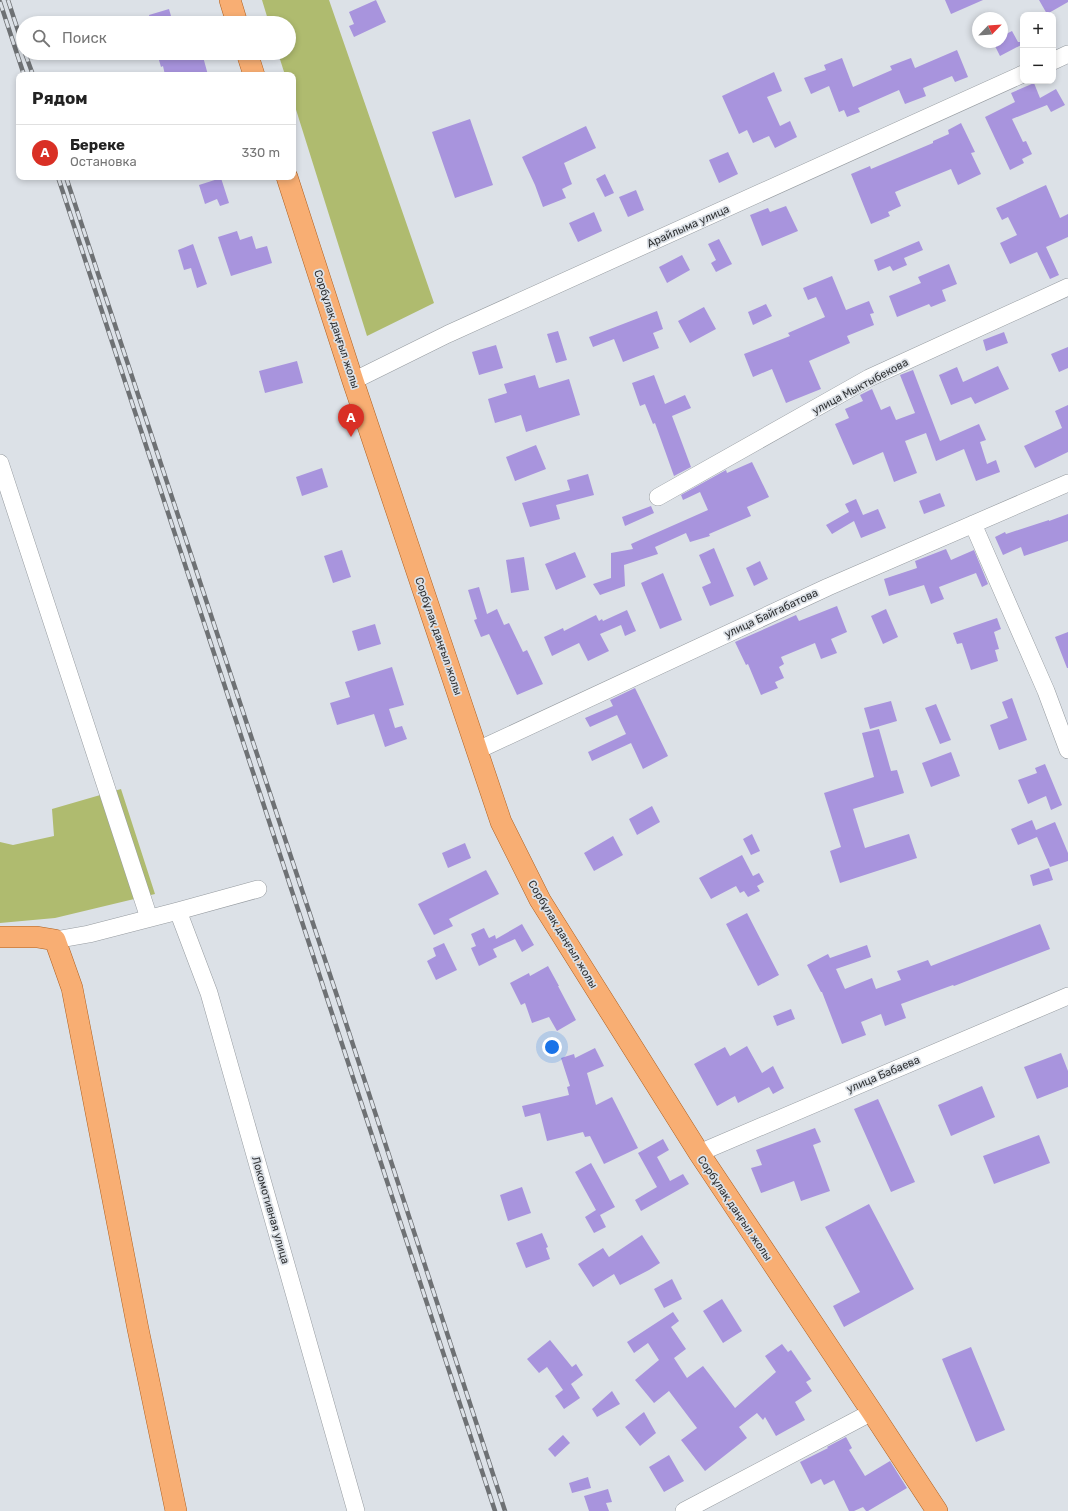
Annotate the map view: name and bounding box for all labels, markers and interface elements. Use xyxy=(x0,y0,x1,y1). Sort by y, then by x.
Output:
north arrow xyxy=(972,12,1008,48)
map controls xyxy=(1020,12,1056,84)
button: + xyxy=(1020,12,1056,48)
search box xyxy=(16,16,296,60)
icon: search xyxy=(30,27,52,49)
text: Поиск xyxy=(62,29,107,47)
button: − xyxy=(1020,48,1056,84)
text: Рядом xyxy=(32,88,88,108)
text: Береке xyxy=(70,136,125,154)
text: A xyxy=(40,145,50,160)
text: 330 m xyxy=(241,145,280,160)
text: Остановка xyxy=(70,154,137,169)
street label: Арайлыма улица xyxy=(645,202,731,250)
street label: Сорбұлақ даңғыл жолы xyxy=(311,268,362,390)
street label: улица Мыктыбекова xyxy=(810,356,910,417)
pin: A xyxy=(338,404,364,437)
street label: Сорбұлақ даңғыл жолы xyxy=(412,575,465,697)
street label: улица Байгабатова xyxy=(722,586,820,641)
street label: Сорбұлақ даңғыл жолы xyxy=(525,878,600,991)
your location xyxy=(542,1037,562,1057)
street label: улица Бабаева xyxy=(845,1053,922,1096)
street label: Сорбұлақ даңғыл жолы xyxy=(695,1153,775,1263)
street label: Локомотивная улица xyxy=(249,1155,292,1265)

